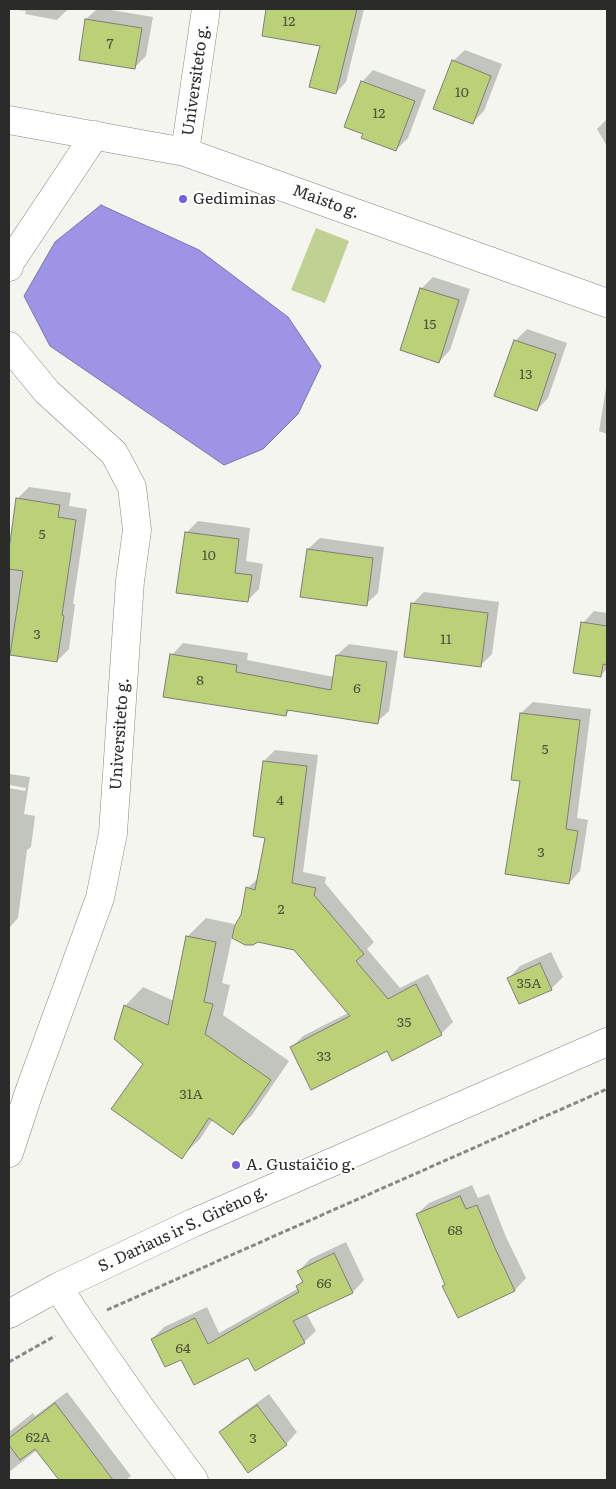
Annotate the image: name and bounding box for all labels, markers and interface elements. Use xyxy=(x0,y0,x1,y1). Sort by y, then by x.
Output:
house number: 12 xyxy=(283,14,295,30)
street label: Universiteto g. xyxy=(179,23,213,137)
house number: 7 xyxy=(106,36,114,52)
house number: 10 xyxy=(455,85,469,101)
house number: 12 xyxy=(373,106,385,122)
street label: Maisto g. xyxy=(290,181,362,223)
place label: Gediminas xyxy=(193,189,276,209)
marker: Gediminas xyxy=(177,193,189,205)
house number: 15 xyxy=(424,317,436,333)
house number: 13 xyxy=(519,367,533,383)
house number: 5 xyxy=(38,527,46,543)
house number: 10 xyxy=(202,548,216,564)
house number: 3 xyxy=(33,627,41,643)
house number: 11 xyxy=(440,632,452,648)
house number: 8 xyxy=(196,673,204,689)
street label: Universiteto g. xyxy=(106,677,134,791)
house number: 6 xyxy=(353,681,361,697)
house number: 5 xyxy=(541,742,549,758)
house number: 4 xyxy=(276,793,284,809)
house number: 3 xyxy=(537,845,545,861)
house number: 2 xyxy=(277,902,285,918)
house number: 35A xyxy=(517,976,541,992)
house number: 35 xyxy=(397,1015,411,1031)
house number: 33 xyxy=(317,1049,331,1065)
house number: 31A xyxy=(179,1087,203,1103)
place label: A. Gustaičio g. xyxy=(246,1155,356,1175)
marker: A. Gustaičio g. xyxy=(230,1159,242,1171)
street label: S. Dariaus ir S. Girėno g. xyxy=(95,1181,271,1277)
house number: 68 xyxy=(447,1223,463,1239)
house number: 66 xyxy=(316,1276,332,1292)
house number: 64 xyxy=(175,1341,191,1357)
house number: 62A xyxy=(26,1430,50,1446)
house number: 3 xyxy=(249,1431,257,1447)

